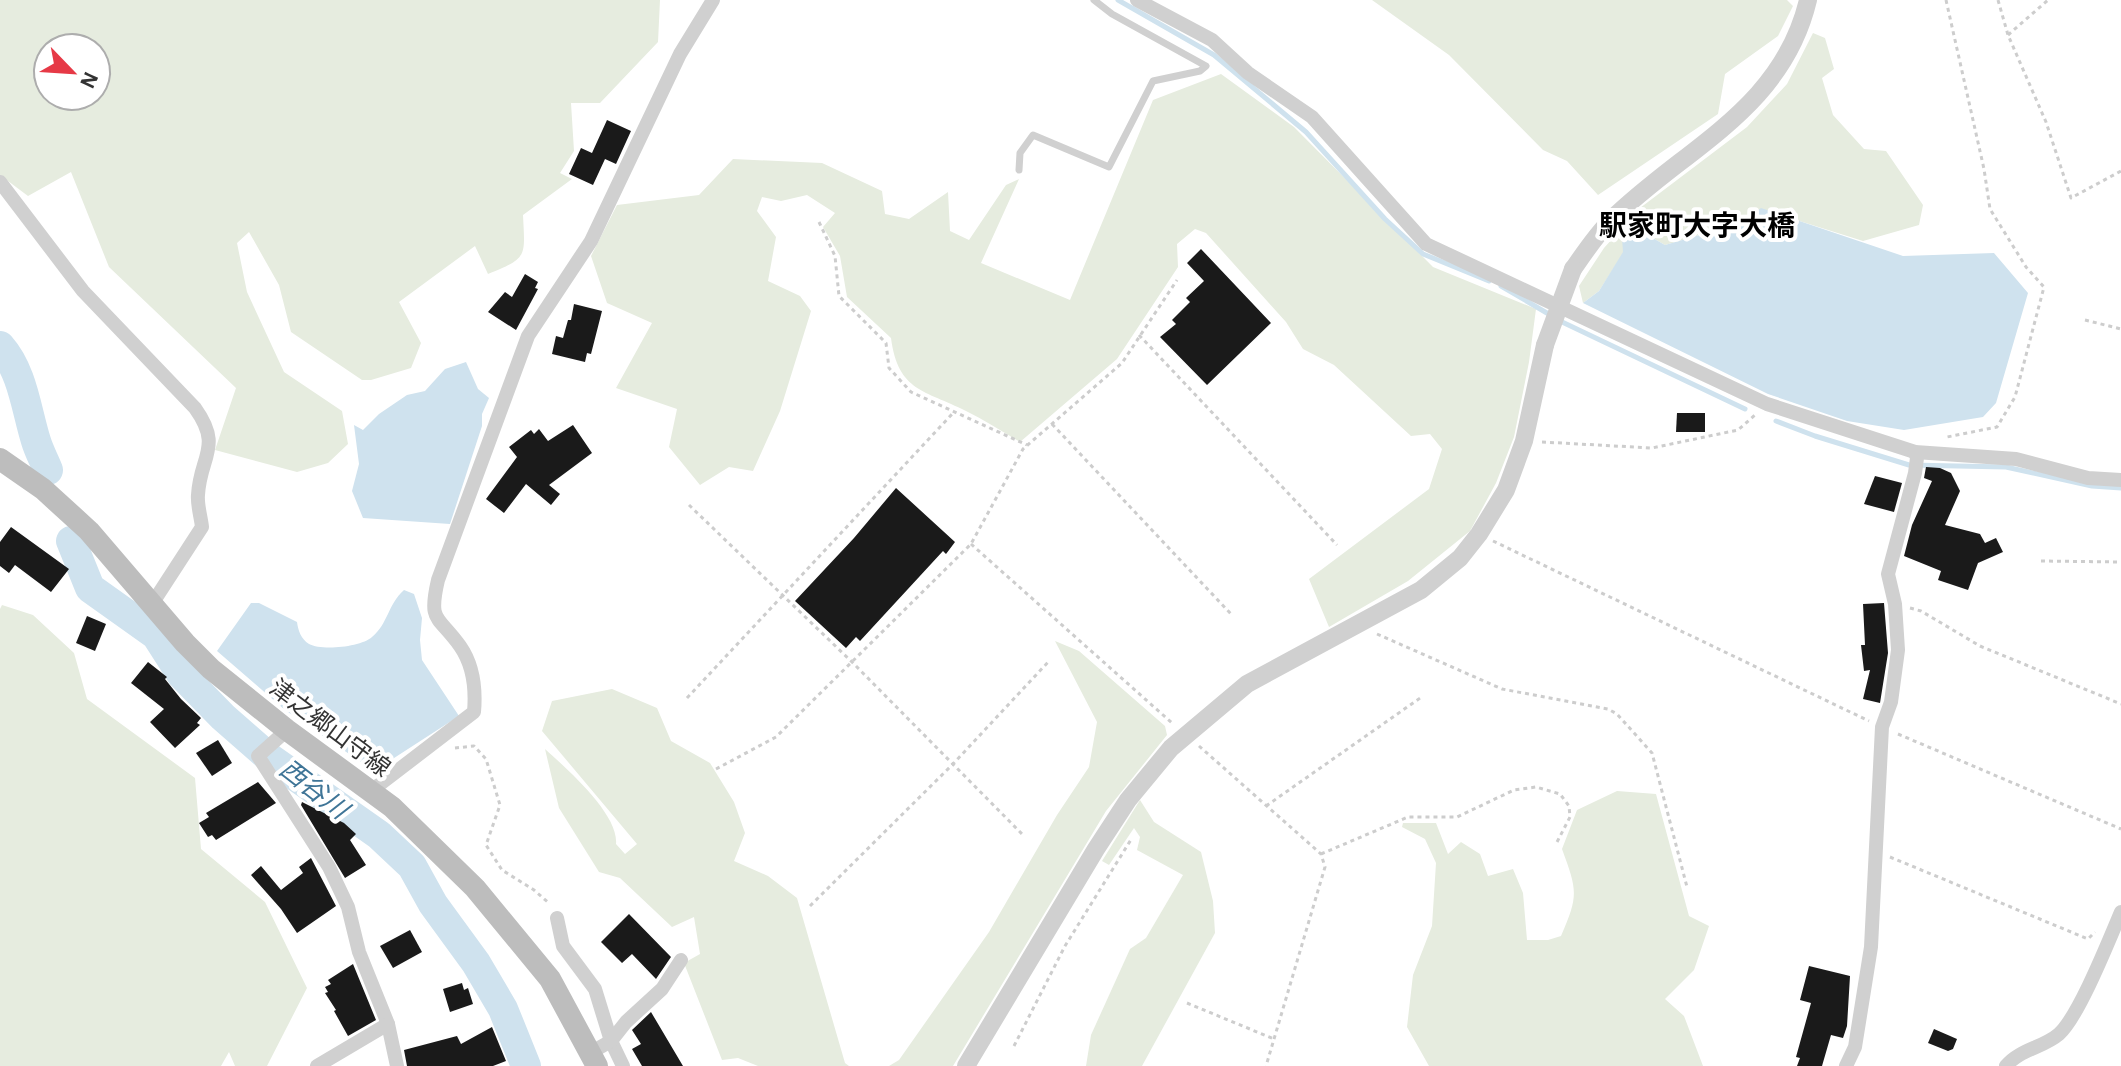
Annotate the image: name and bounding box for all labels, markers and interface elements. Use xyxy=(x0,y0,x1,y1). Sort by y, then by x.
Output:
north arrow xyxy=(32,32,112,112)
text: N xyxy=(76,68,102,92)
district label: 駅家町大字大橋 xyxy=(1599,211,1795,241)
street label: 津之郷山守線 xyxy=(265,674,395,782)
water label: 西谷川 xyxy=(275,755,355,826)

